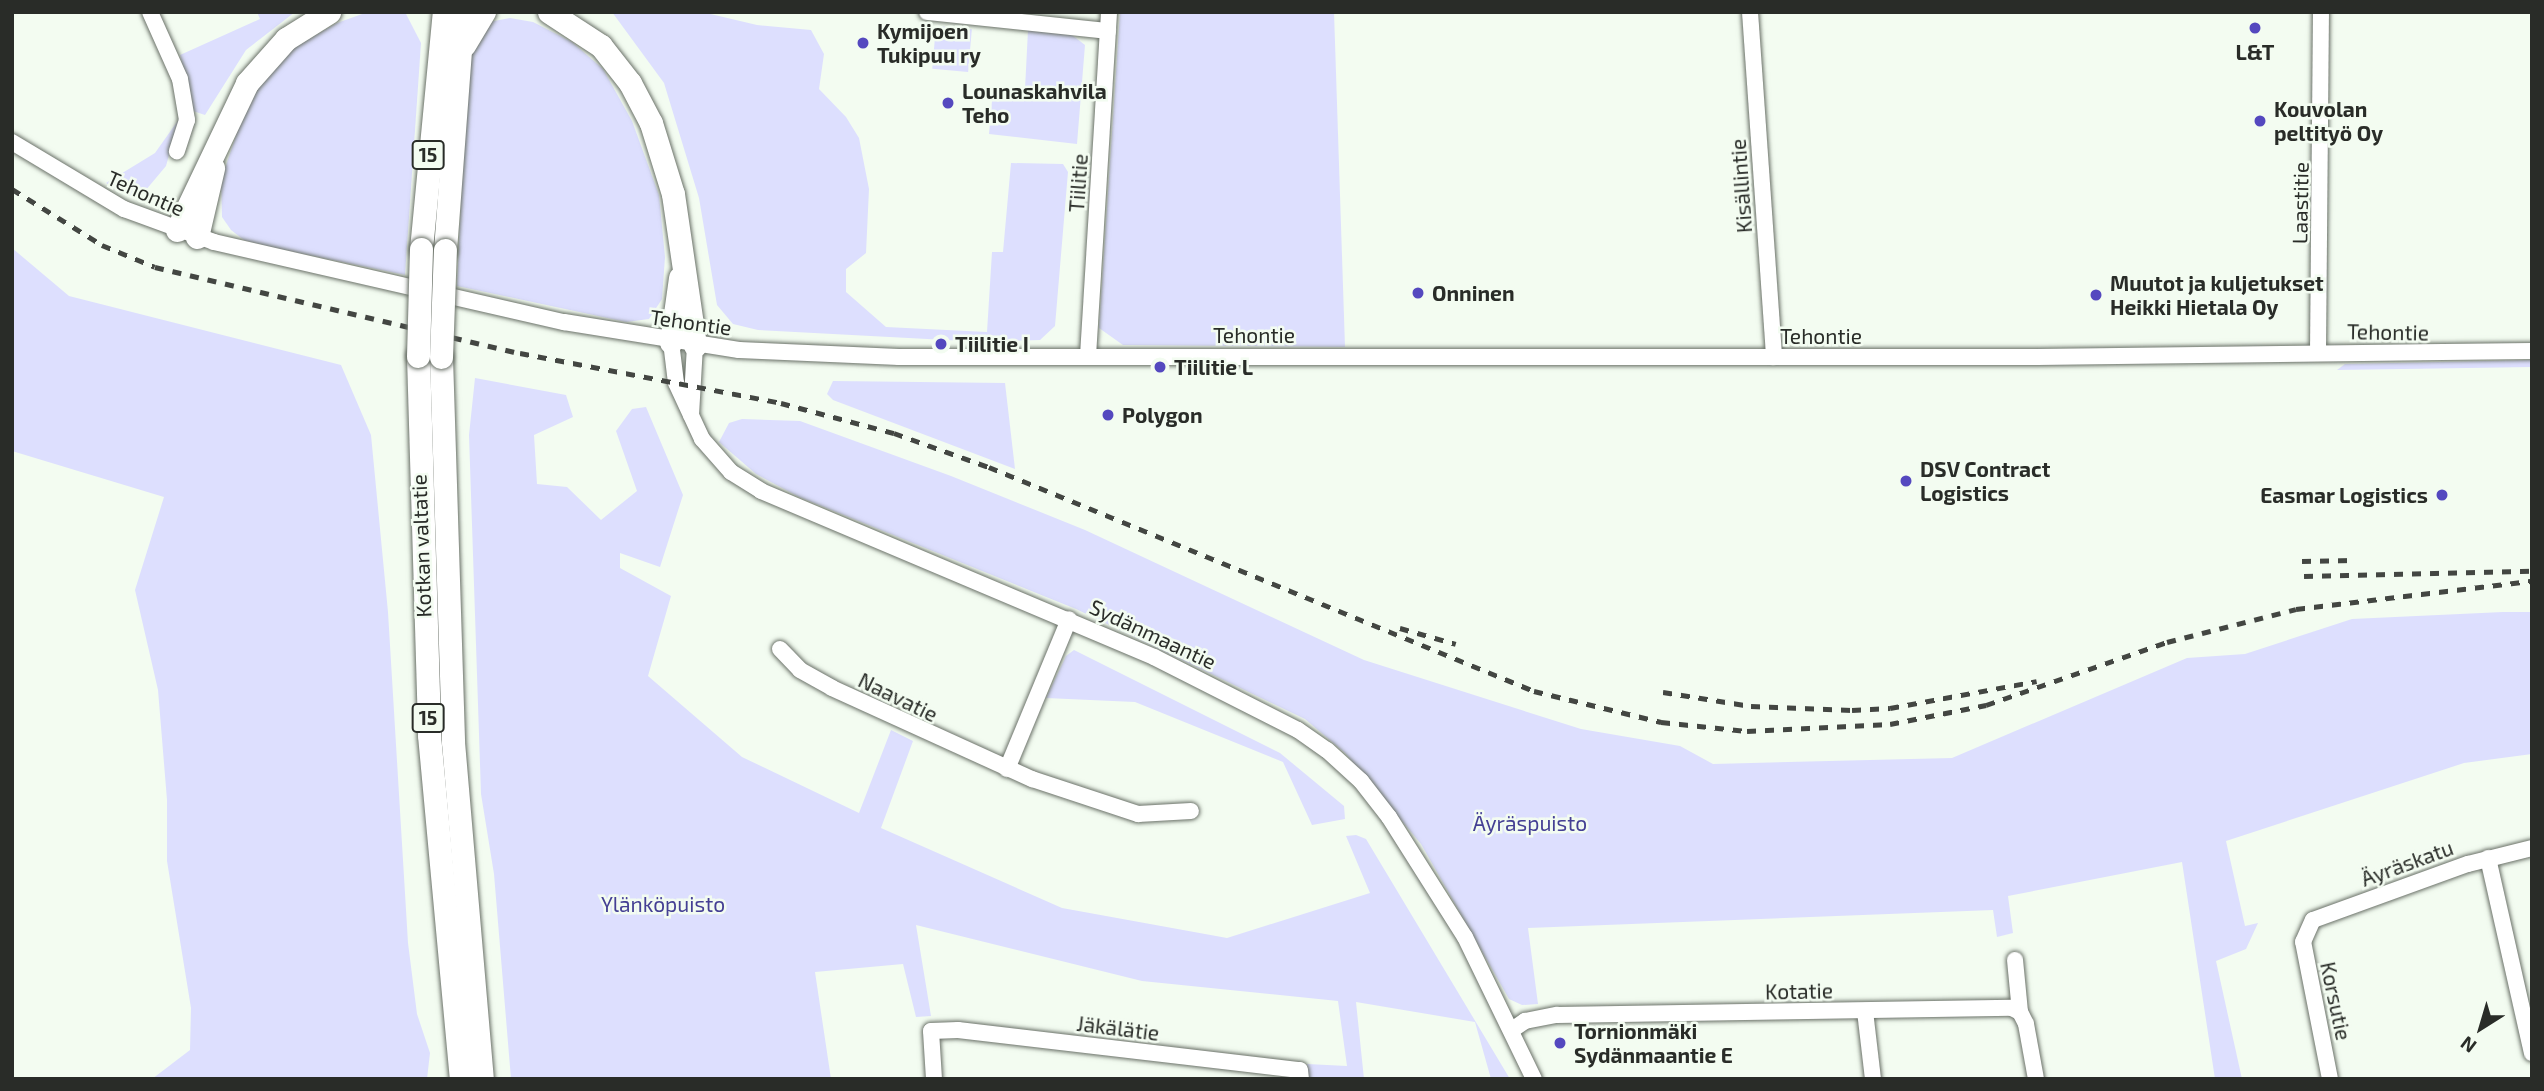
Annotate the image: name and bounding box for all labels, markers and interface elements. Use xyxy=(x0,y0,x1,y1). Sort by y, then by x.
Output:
place label: Kymijoen Tukipuu ry xyxy=(877,18,981,68)
marker: L&T xyxy=(2247,20,2263,36)
marker: Kymijoen Tukipuu ry xyxy=(855,35,871,51)
place label: L&T xyxy=(2236,39,2274,65)
place label: Lounaskahvila Teho xyxy=(962,78,1107,128)
marker: Lounaskahvila Teho xyxy=(940,95,956,111)
place label: Kouvolan peltityö Oy xyxy=(2274,96,2383,146)
marker: Kouvolan peltityö Oy xyxy=(2252,113,2268,129)
street label: Kisällintie xyxy=(1725,138,1757,234)
road number: 15 xyxy=(410,140,446,170)
street label: Tiilitie xyxy=(1063,153,1093,213)
street label: Laastitie xyxy=(2287,162,2313,244)
street label: Tehontie xyxy=(103,165,189,221)
place label: Muutot ja kuljetukset Heikki Hietala Oy xyxy=(2110,270,2324,320)
place label: Onninen xyxy=(1432,280,1515,306)
marker: Onninen xyxy=(1410,285,1426,301)
marker: Muutot ja kuljetukset Heikki Hietala Oy xyxy=(2088,287,2104,303)
street label: Tehontie xyxy=(649,304,733,340)
street label: Tehontie xyxy=(2347,319,2429,345)
street label: Tehontie xyxy=(1213,322,1295,348)
street label: Tehontie xyxy=(1780,323,1862,349)
place label: Tiilitie I xyxy=(955,331,1029,357)
marker: Tiilitie I xyxy=(933,336,949,352)
place label: Tiilitie L xyxy=(1174,354,1253,380)
marker: Tiilitie L xyxy=(1152,359,1168,375)
place label: Polygon xyxy=(1122,402,1203,428)
marker: Polygon xyxy=(1100,407,1116,423)
place label: DSV Contract Logistics xyxy=(1920,456,2051,506)
marker: DSV Contract Logistics xyxy=(1898,473,1914,489)
street label: Kotkan valtatie xyxy=(406,474,436,618)
place label: Easmar Logistics xyxy=(2260,482,2428,508)
marker: Easmar Logistics xyxy=(2434,487,2450,503)
street label: Sydänmaantie xyxy=(1086,594,1220,674)
street label: Naavatie xyxy=(854,667,942,727)
road number: 15 xyxy=(410,702,446,734)
park label: Äyräspuisto xyxy=(1473,810,1587,836)
street label: Äyräskatu xyxy=(2357,835,2457,891)
park label: Ylänköpuisto xyxy=(601,891,725,917)
street label: Korsutie xyxy=(2315,959,2357,1043)
street label: Kotatie xyxy=(1765,978,1833,1004)
north arrow xyxy=(2446,993,2516,1063)
street label: Jäkälätie xyxy=(1075,1010,1161,1046)
place label: Tornionmäki Sydänmaantie E xyxy=(1574,1018,1733,1068)
text: N xyxy=(2456,1032,2480,1058)
marker: Tornionmäki Sydänmaantie E xyxy=(1552,1035,1568,1051)

